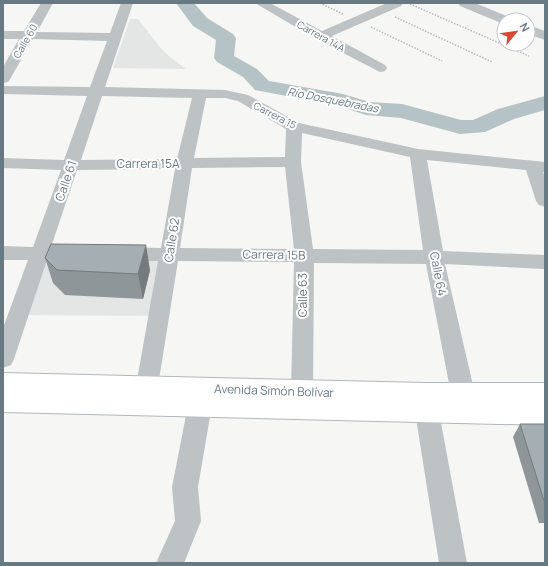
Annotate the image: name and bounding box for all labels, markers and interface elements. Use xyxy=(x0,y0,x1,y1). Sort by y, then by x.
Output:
north arrow xyxy=(496,12,536,52)
street label: Carrera 14A xyxy=(294,17,348,55)
text: N xyxy=(517,20,534,34)
street label: Calle 60 xyxy=(10,21,40,61)
water label: Río Dosquebradas xyxy=(286,83,381,116)
street label: Carrera 15 xyxy=(251,98,299,132)
street label: Carrera 15A xyxy=(116,155,180,172)
street label: Calle 61 xyxy=(51,158,80,204)
street label: Calle 62 xyxy=(160,216,183,263)
street label: Carrera 15B xyxy=(242,245,306,264)
street label: Calle 64 xyxy=(426,250,451,298)
street label: Calle 63 xyxy=(294,273,311,317)
street label: Avenida Simón Bolívar xyxy=(214,380,335,401)

